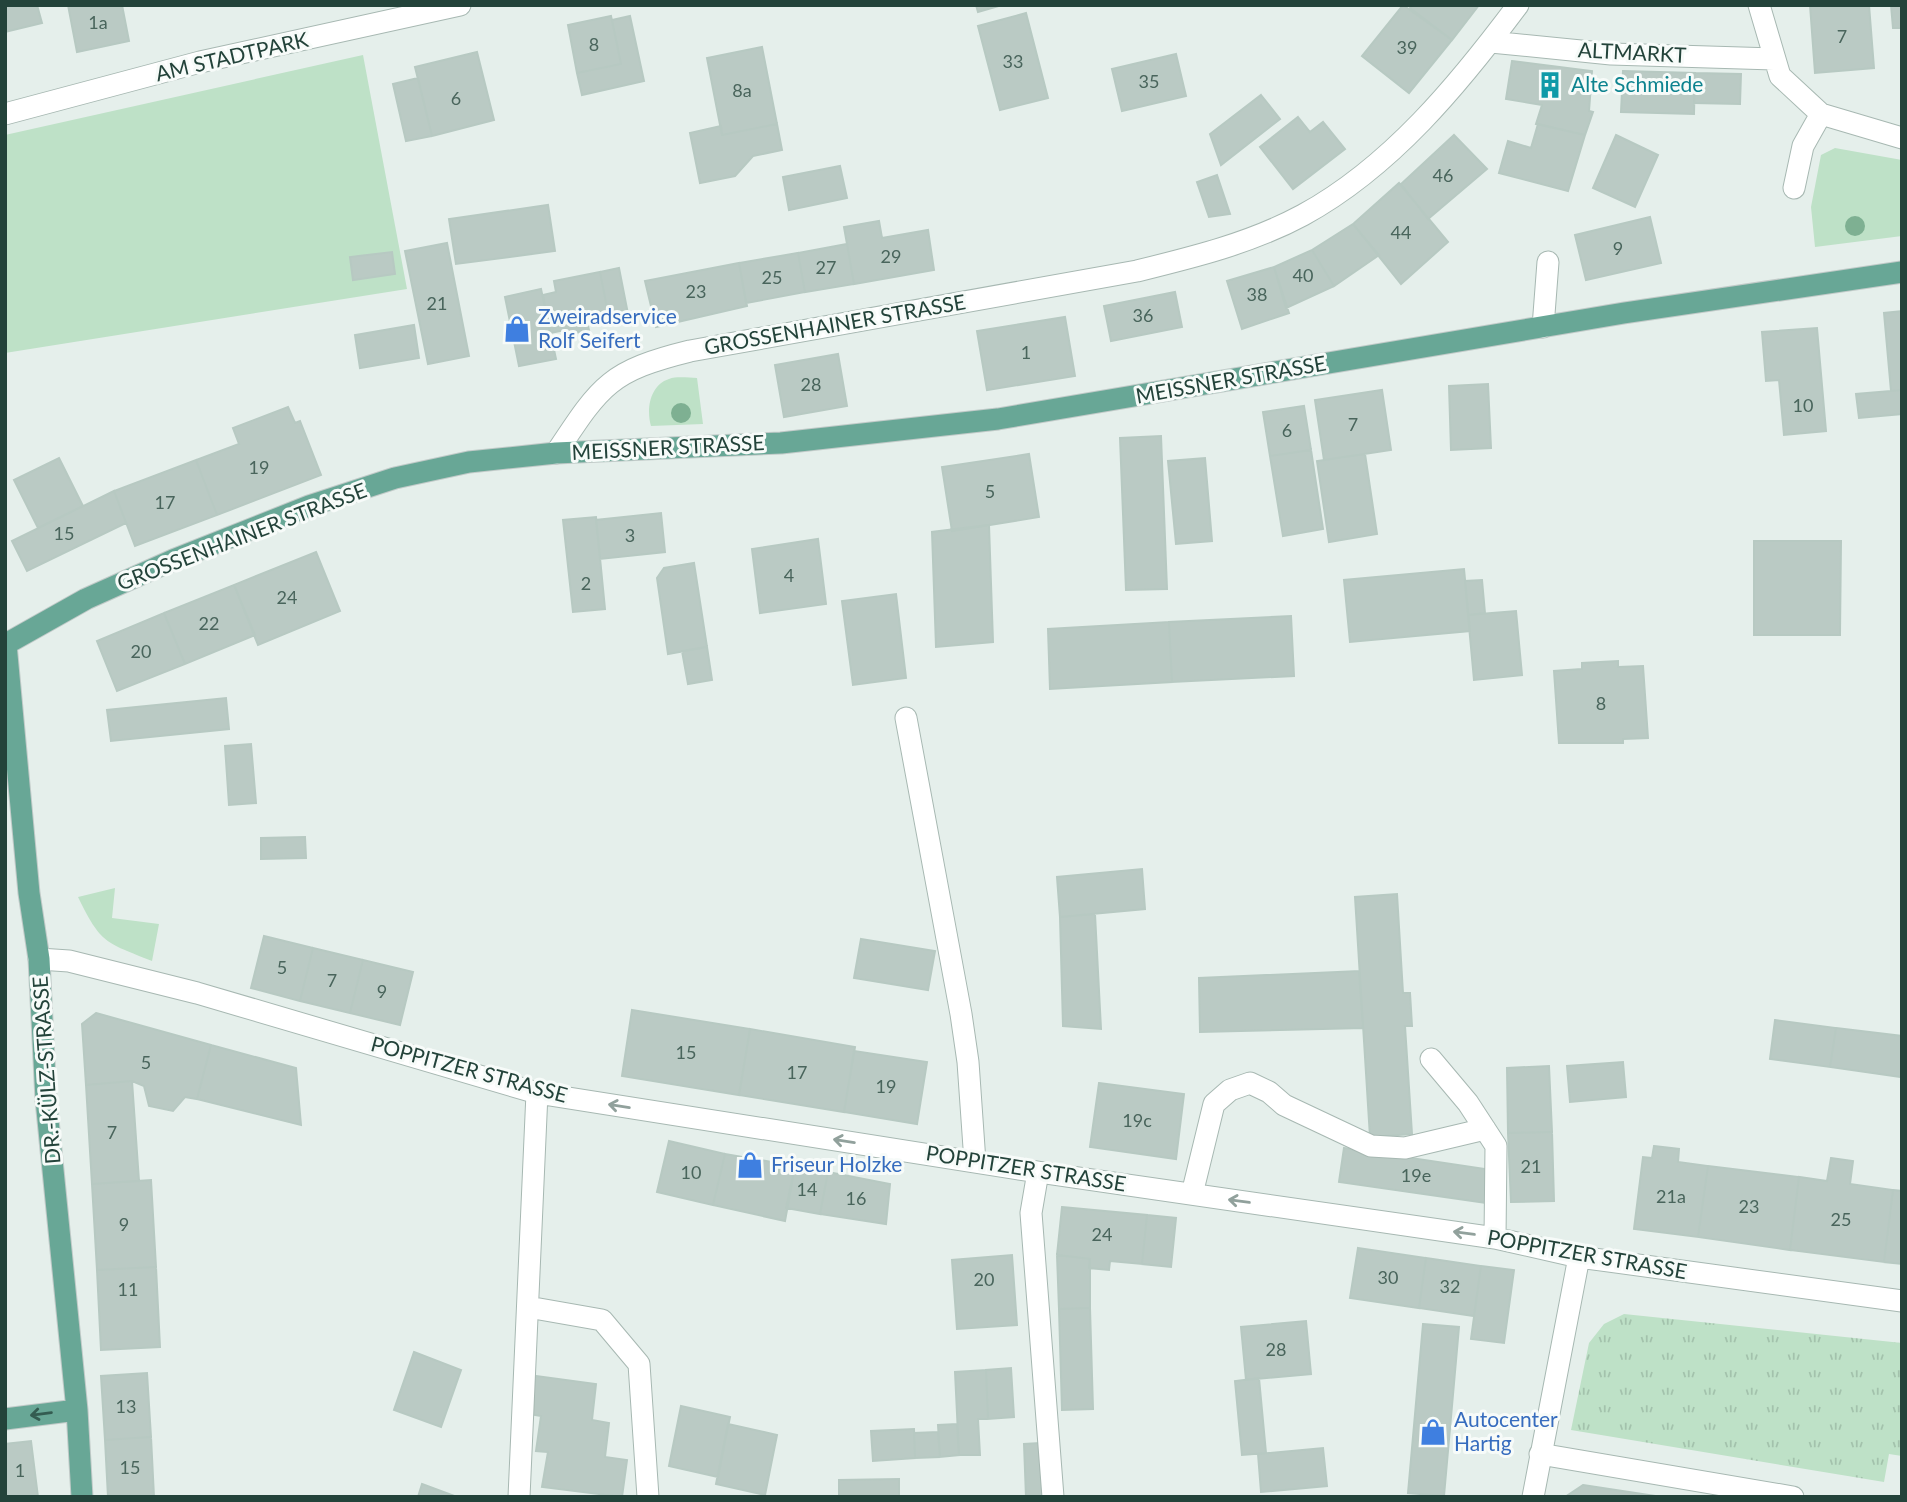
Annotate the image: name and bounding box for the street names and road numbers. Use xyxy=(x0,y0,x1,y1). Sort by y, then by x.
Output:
street label: AM STADTPARK xyxy=(153,26,311,85)
street label: ALTMARKT xyxy=(1577,36,1688,67)
street label: GROSSENHAINER STRASSE xyxy=(702,288,967,359)
street label: MEISSNER STRASSE xyxy=(1133,349,1328,408)
street label: MEISSNER STRASSE xyxy=(571,429,765,464)
street label: GROSSENHAINER STRASSE xyxy=(113,476,370,595)
street label: DR.-KÜLZ-STRASSE xyxy=(26,975,65,1165)
street label: POPPITZER STRASSE xyxy=(368,1030,570,1107)
street label: POPPITZER STRASSE xyxy=(924,1139,1128,1196)
street label: POPPITZER STRASSE xyxy=(1485,1224,1689,1283)

